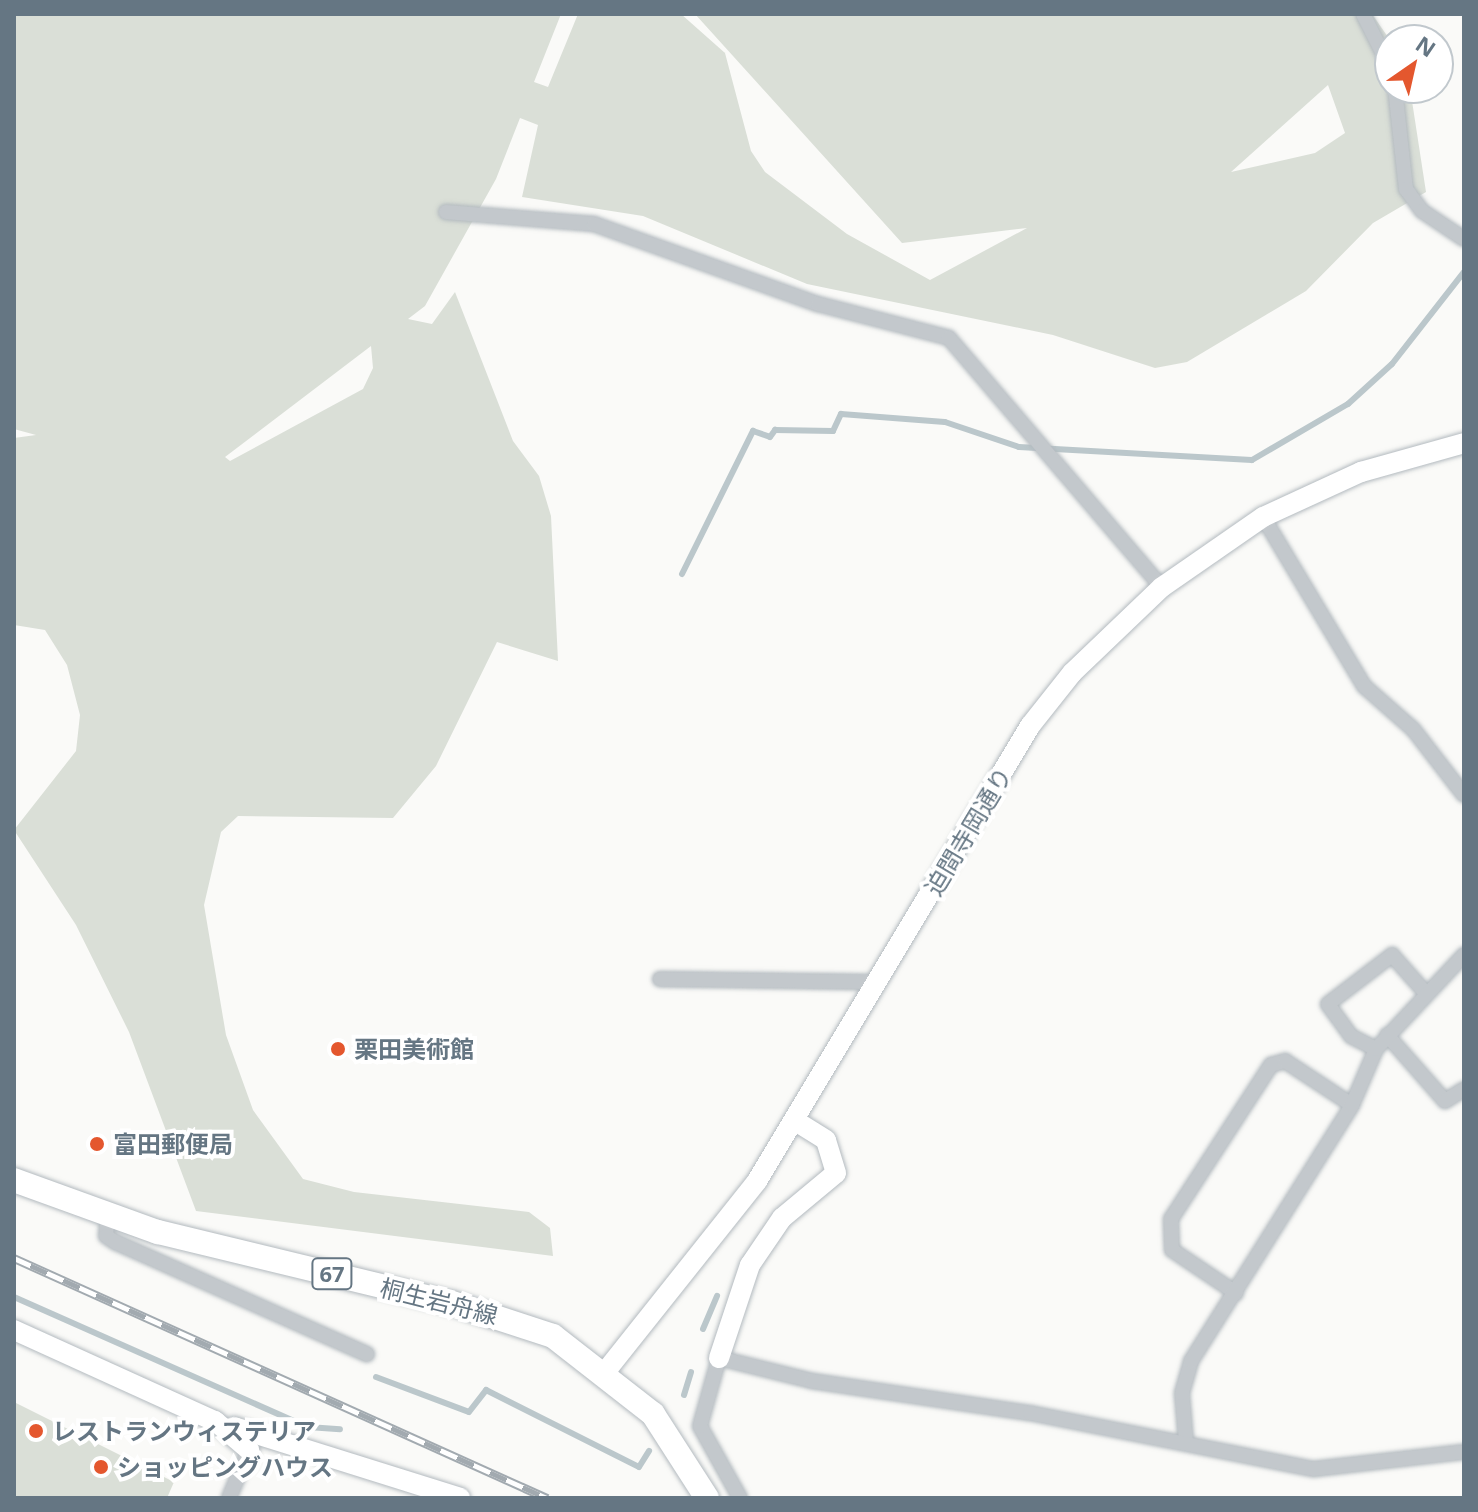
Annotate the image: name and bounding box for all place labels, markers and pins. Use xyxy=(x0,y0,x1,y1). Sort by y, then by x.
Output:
place label: 栗田美術館 xyxy=(354,1035,474,1063)
marker: 栗田美術館 xyxy=(329,1040,347,1058)
place label: 富田郵便局 xyxy=(113,1130,233,1158)
marker: 富田郵便局 xyxy=(88,1135,106,1153)
place label: レストランウィステリア xyxy=(52,1417,316,1445)
marker: レストランウィステリア xyxy=(27,1422,45,1440)
place label: ショッピングハウス xyxy=(117,1453,333,1481)
marker: ショッピングハウス xyxy=(92,1458,110,1476)

